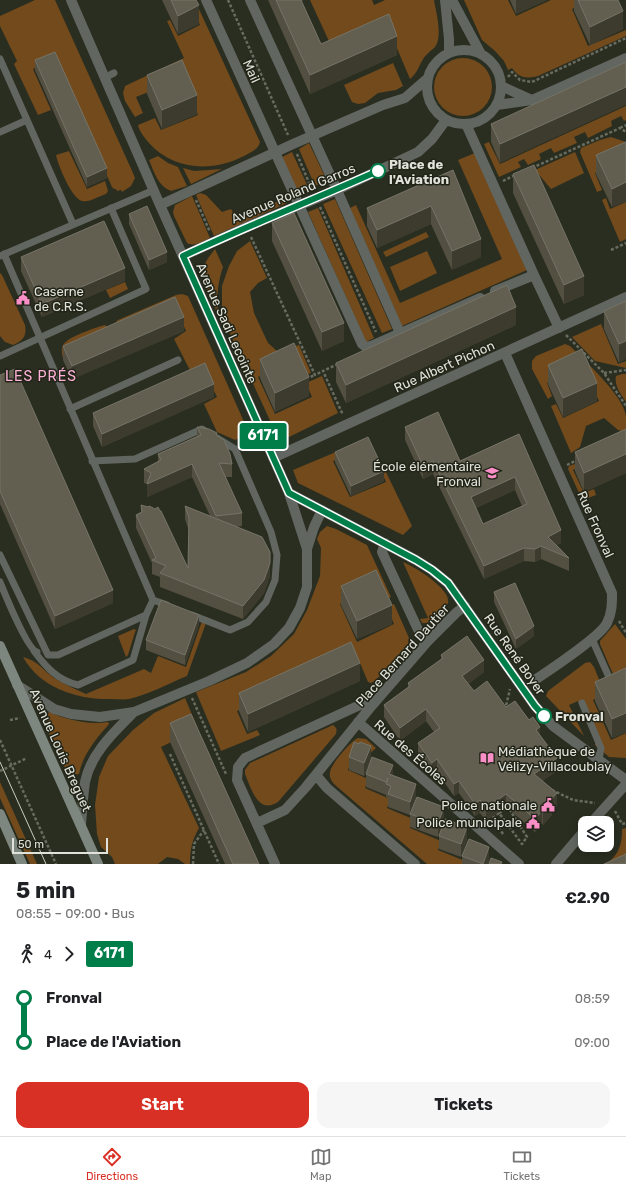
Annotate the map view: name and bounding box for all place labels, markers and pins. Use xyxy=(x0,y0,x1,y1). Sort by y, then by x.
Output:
place label: Place de l'Aviation xyxy=(389,157,449,187)
marker: Place de l'Aviation xyxy=(370,163,386,179)
place label: Caserne de C.R.S. xyxy=(34,284,87,314)
public building icon: Caserne de C.R.S. xyxy=(15,290,31,306)
place label: École élémentaire Fronval xyxy=(373,459,481,489)
school or university icon: École élémentaire Fronval xyxy=(484,465,500,481)
marker: Fronval xyxy=(536,708,552,724)
place label: Fronval xyxy=(555,709,604,724)
place label: Médiathèque de Vélizy-Villacoublay xyxy=(498,744,611,774)
library icon: Médiathèque de Vélizy-Villacoublay xyxy=(479,750,495,766)
public building icon: Police nationale xyxy=(540,797,556,813)
place label: Police nationale xyxy=(441,798,537,813)
public building icon: Police municipale xyxy=(525,814,541,830)
place label: Police municipale xyxy=(416,815,522,830)

